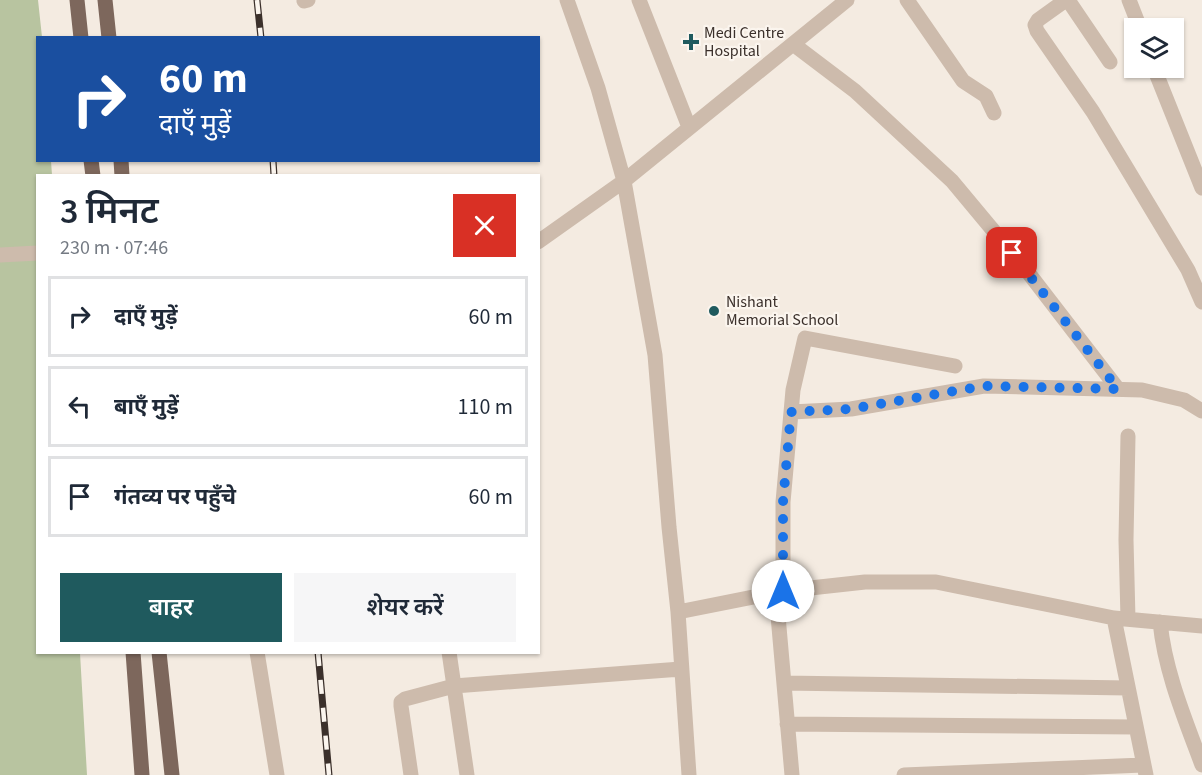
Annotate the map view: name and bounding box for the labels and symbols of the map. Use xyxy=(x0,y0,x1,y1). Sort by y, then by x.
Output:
place label: Medi Centre Hospital xyxy=(704,22,784,62)
marker: Medi Centre Hospital xyxy=(682,33,700,51)
pin xyxy=(986,227,1037,278)
place label: Nishant Memorial School xyxy=(726,291,838,331)
marker: Nishant Memorial School xyxy=(707,304,721,318)
position arrow xyxy=(751,559,815,623)

